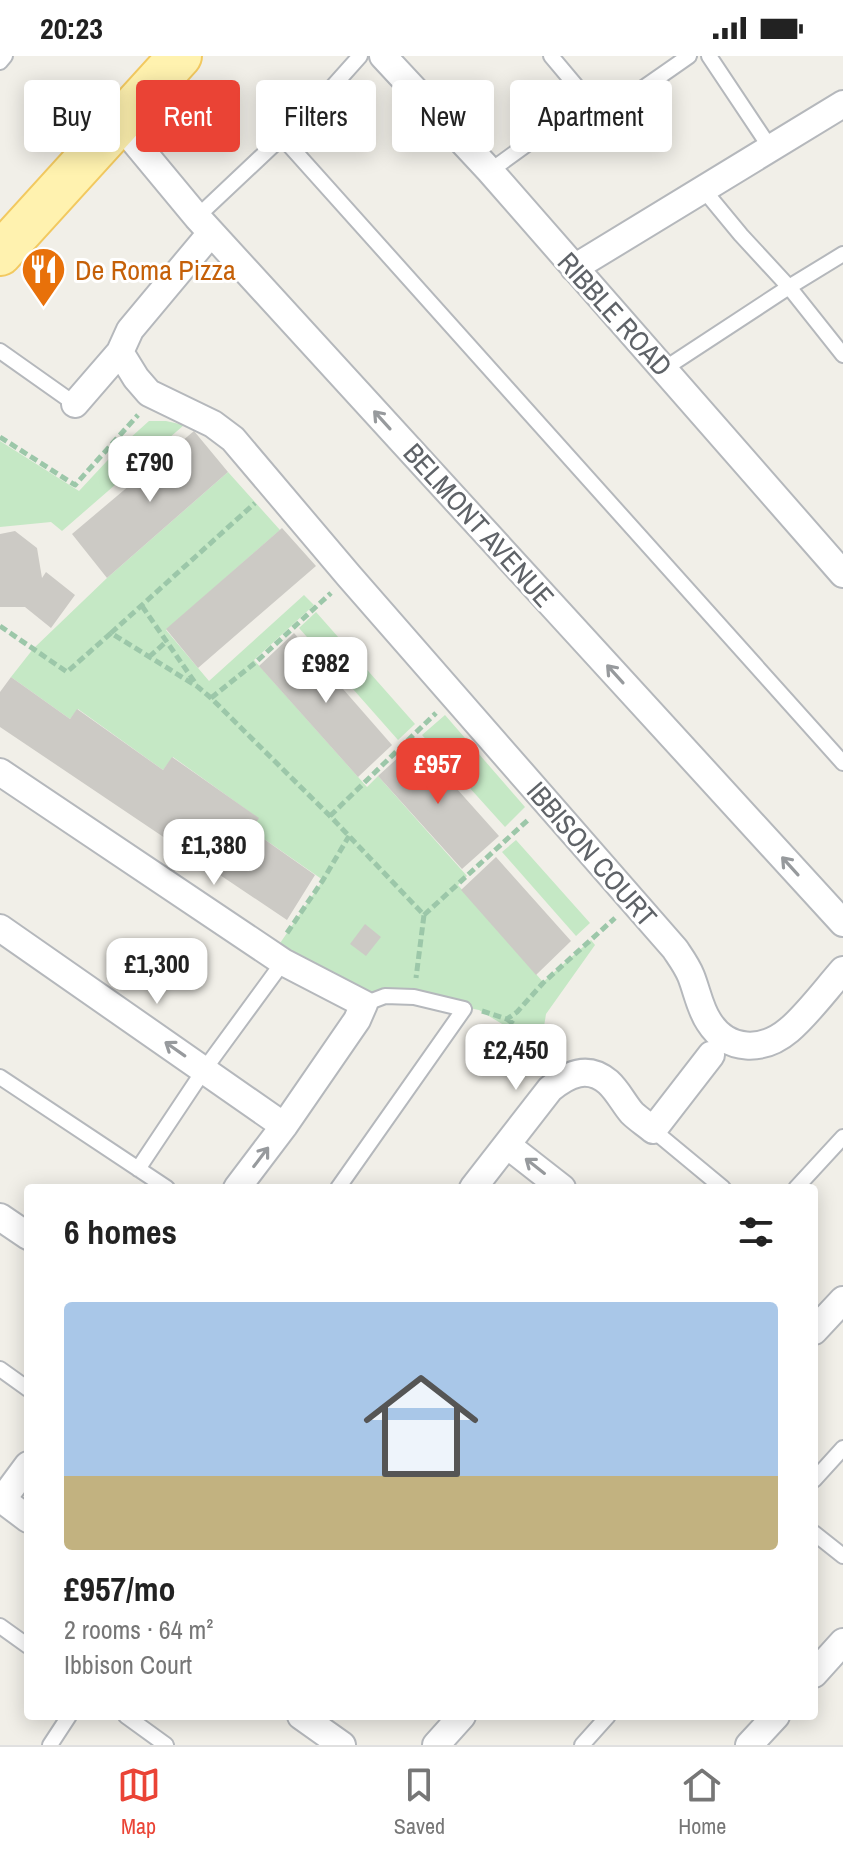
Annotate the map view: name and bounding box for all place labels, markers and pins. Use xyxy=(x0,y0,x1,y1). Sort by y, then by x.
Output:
restaurant icon: De Roma Pizza xyxy=(20,246,68,309)
place label: De Roma Pizza xyxy=(75,251,236,289)
pin: £790 xyxy=(103,436,197,504)
pin: £982 xyxy=(279,637,373,705)
pin: £957 xyxy=(391,738,485,806)
pin: £1,380 xyxy=(149,819,279,887)
pin: £1,300 xyxy=(92,938,222,1006)
pin: £2,450 xyxy=(451,1024,581,1092)

